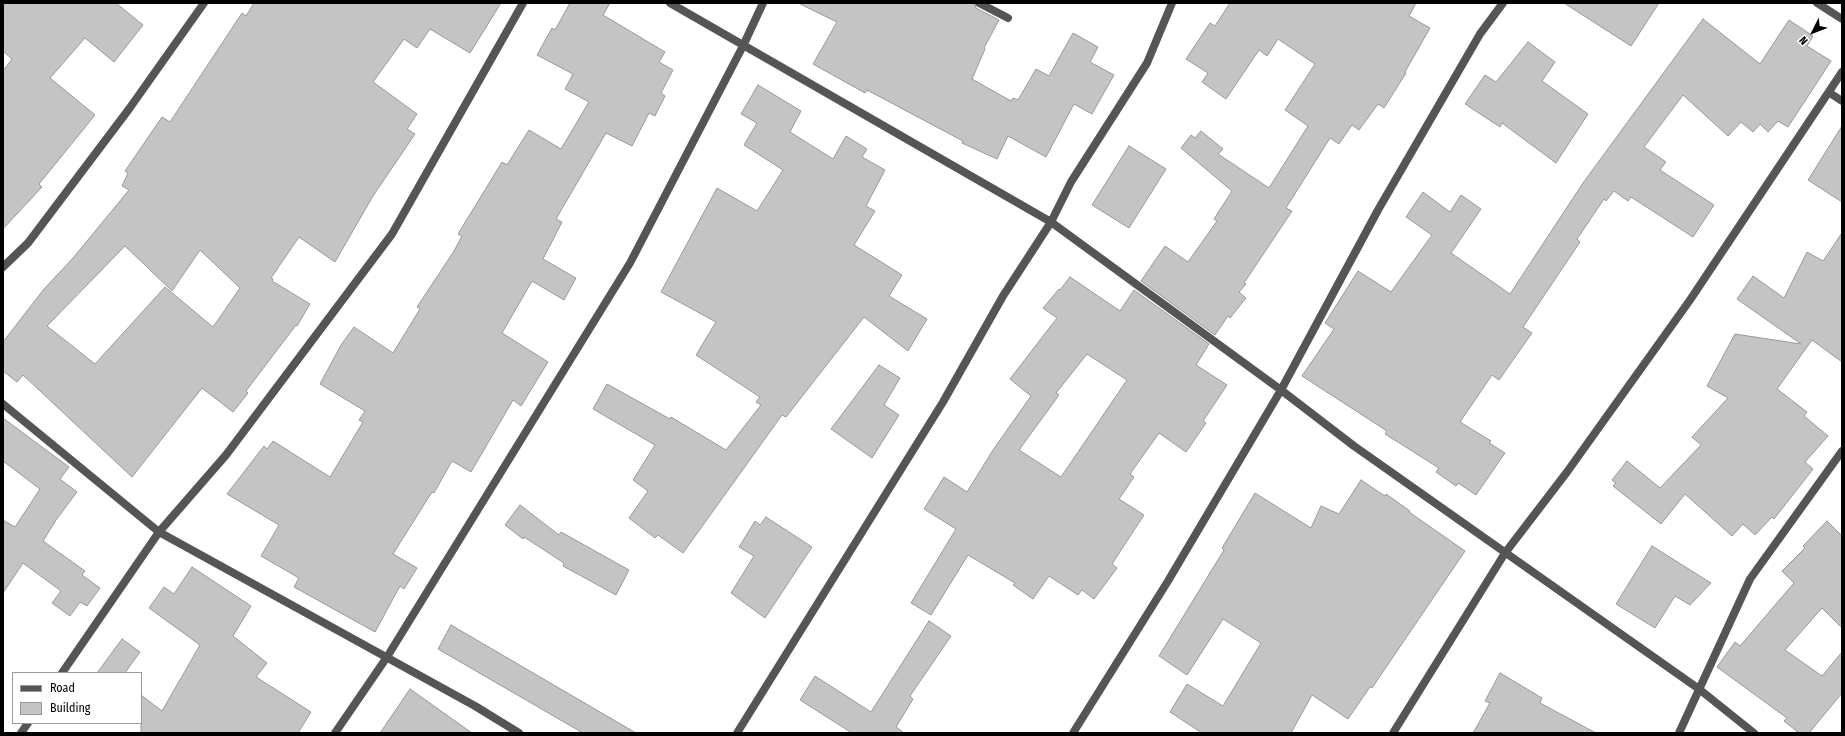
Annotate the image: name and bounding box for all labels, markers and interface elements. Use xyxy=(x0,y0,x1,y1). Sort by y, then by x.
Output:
north arrow xyxy=(1793,12,1833,52)
text: N xyxy=(1797,34,1811,47)
legend xyxy=(12,672,142,724)
text: Road xyxy=(50,681,75,695)
text: Building xyxy=(50,701,90,715)

